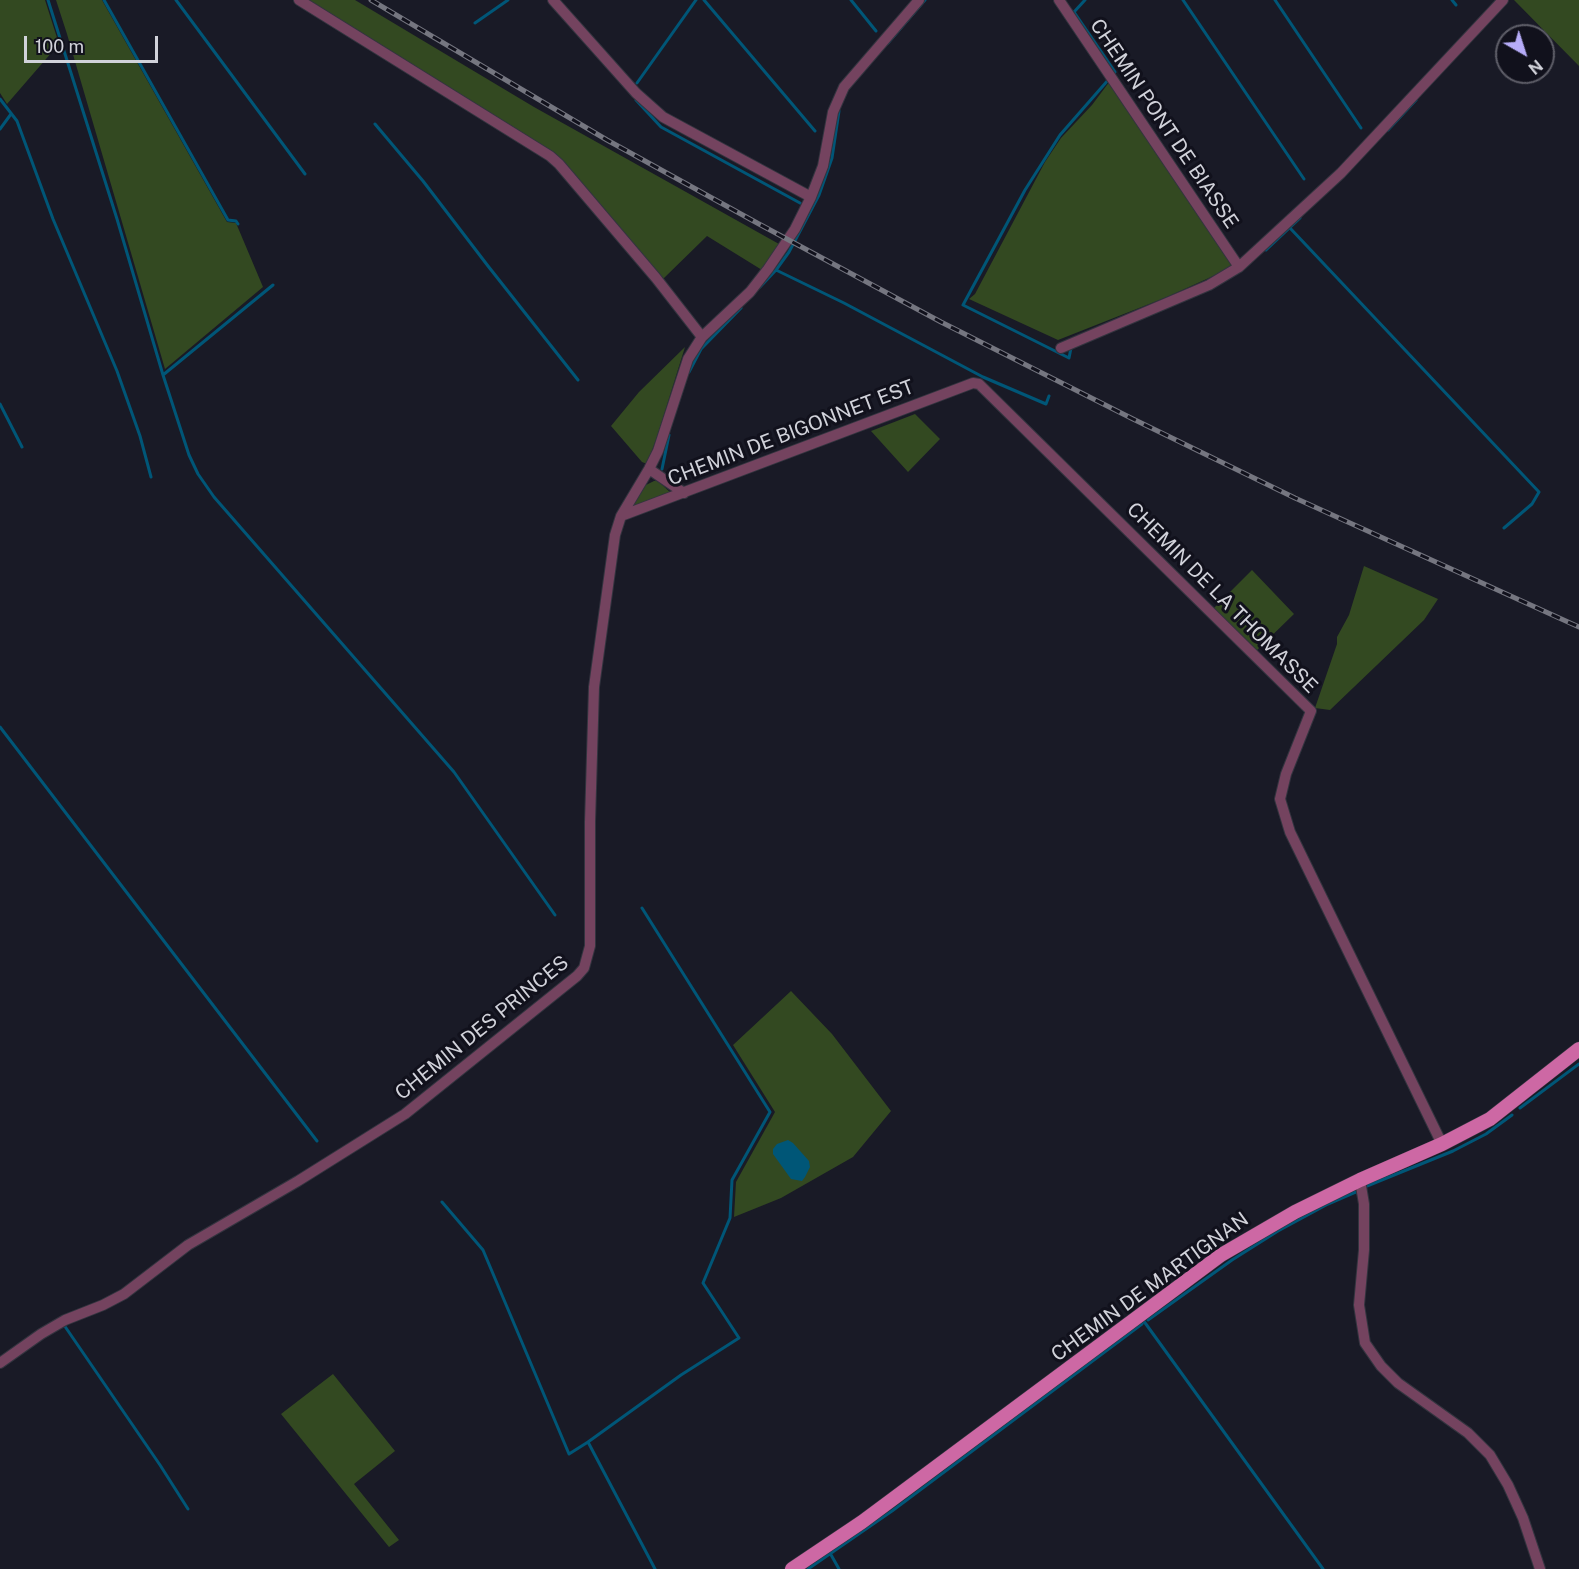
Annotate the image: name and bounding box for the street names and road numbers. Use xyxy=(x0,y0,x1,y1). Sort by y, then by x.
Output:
street label: CHEMIN PONT DE BIASSE xyxy=(1085,15,1243,233)
street label: CHEMIN DE BIGONNET EST xyxy=(665,375,917,491)
street label: CHEMIN DE LA THOMASSE xyxy=(1122,498,1322,698)
street label: CHEMIN DES PRINCES xyxy=(390,951,574,1105)
street label: CHEMIN DE MARTIGNAN xyxy=(1047,1207,1253,1367)

